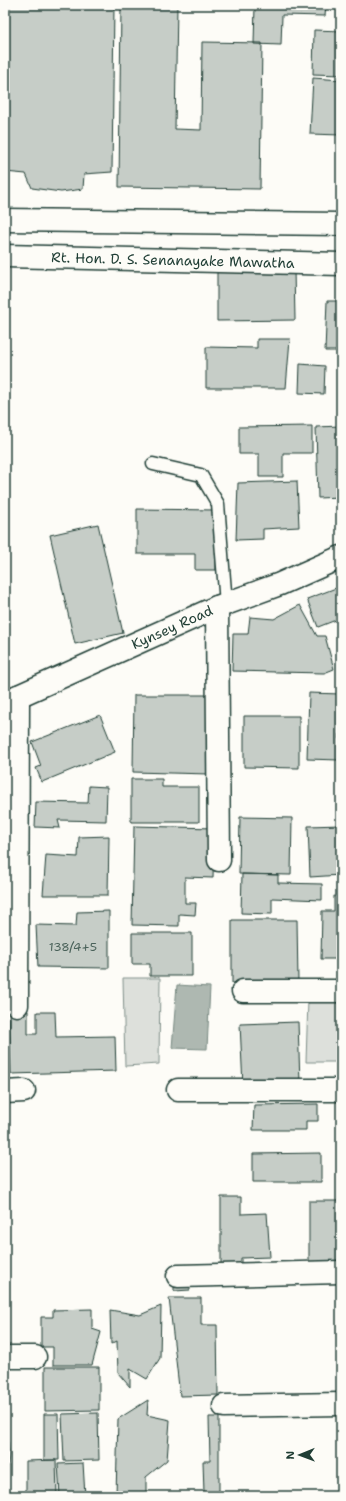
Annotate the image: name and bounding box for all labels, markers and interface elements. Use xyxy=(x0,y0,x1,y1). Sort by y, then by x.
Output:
street label: Rt. Hon. D. S. Senanayake Mawatha xyxy=(51,248,295,272)
street label: Kynsey Road xyxy=(128,601,216,653)
house number: 138/4+5 xyxy=(49,939,97,955)
north arrow xyxy=(280,1435,320,1475)
text: N xyxy=(283,1450,298,1460)

